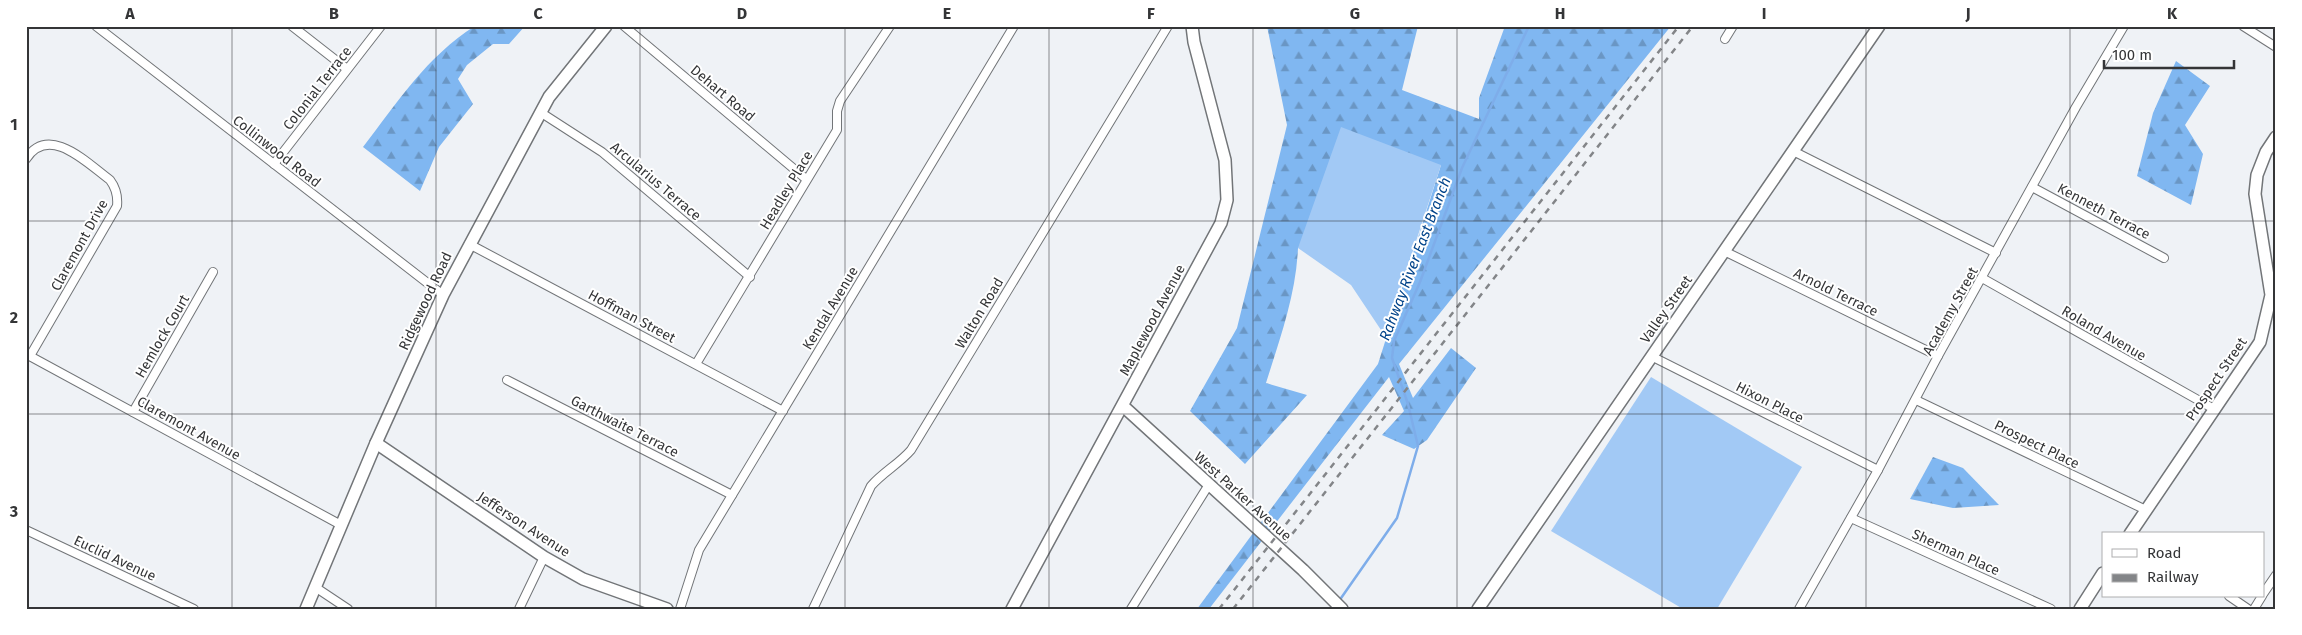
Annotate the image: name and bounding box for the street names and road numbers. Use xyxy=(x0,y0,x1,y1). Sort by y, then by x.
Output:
street label: Colonial Terrace xyxy=(279,43,355,134)
street label: Dehart Road xyxy=(687,62,758,125)
street label: Collinwood Road xyxy=(229,112,324,191)
street label: Arcularius Terrace xyxy=(607,138,704,224)
street label: Headley Place xyxy=(756,148,817,233)
street label: Kenneth Terrace xyxy=(2054,180,2153,243)
street label: Claremont Drive xyxy=(47,197,112,294)
street label: Ridgewood Road xyxy=(395,249,456,353)
street label: Maplewood Avenue xyxy=(1116,262,1189,379)
street label: Academy Street xyxy=(1919,263,1982,359)
street label: Kendal Avenue xyxy=(799,264,862,353)
street label: Arnold Terrace xyxy=(1791,265,1881,320)
street label: Valley Street xyxy=(1637,271,1697,347)
street label: Walton Road xyxy=(952,275,1007,352)
street label: Hoffman Street xyxy=(585,286,679,347)
street label: Hemlock Court xyxy=(132,291,194,381)
street label: Roland Avenue xyxy=(2058,302,2149,365)
street label: Prospect Street xyxy=(2182,334,2251,424)
street label: Hixon Place xyxy=(1733,378,1807,427)
street label: Garthwaite Terrace xyxy=(568,392,682,461)
street label: Claremont Avenue xyxy=(134,393,243,464)
street label: Prospect Place xyxy=(1991,417,2082,472)
street label: West Parker Avenue xyxy=(1191,448,1295,545)
street label: Jefferson Avenue xyxy=(474,488,573,561)
street label: Sherman Place xyxy=(1909,526,2002,579)
street label: Euclid Avenue xyxy=(71,532,159,585)

